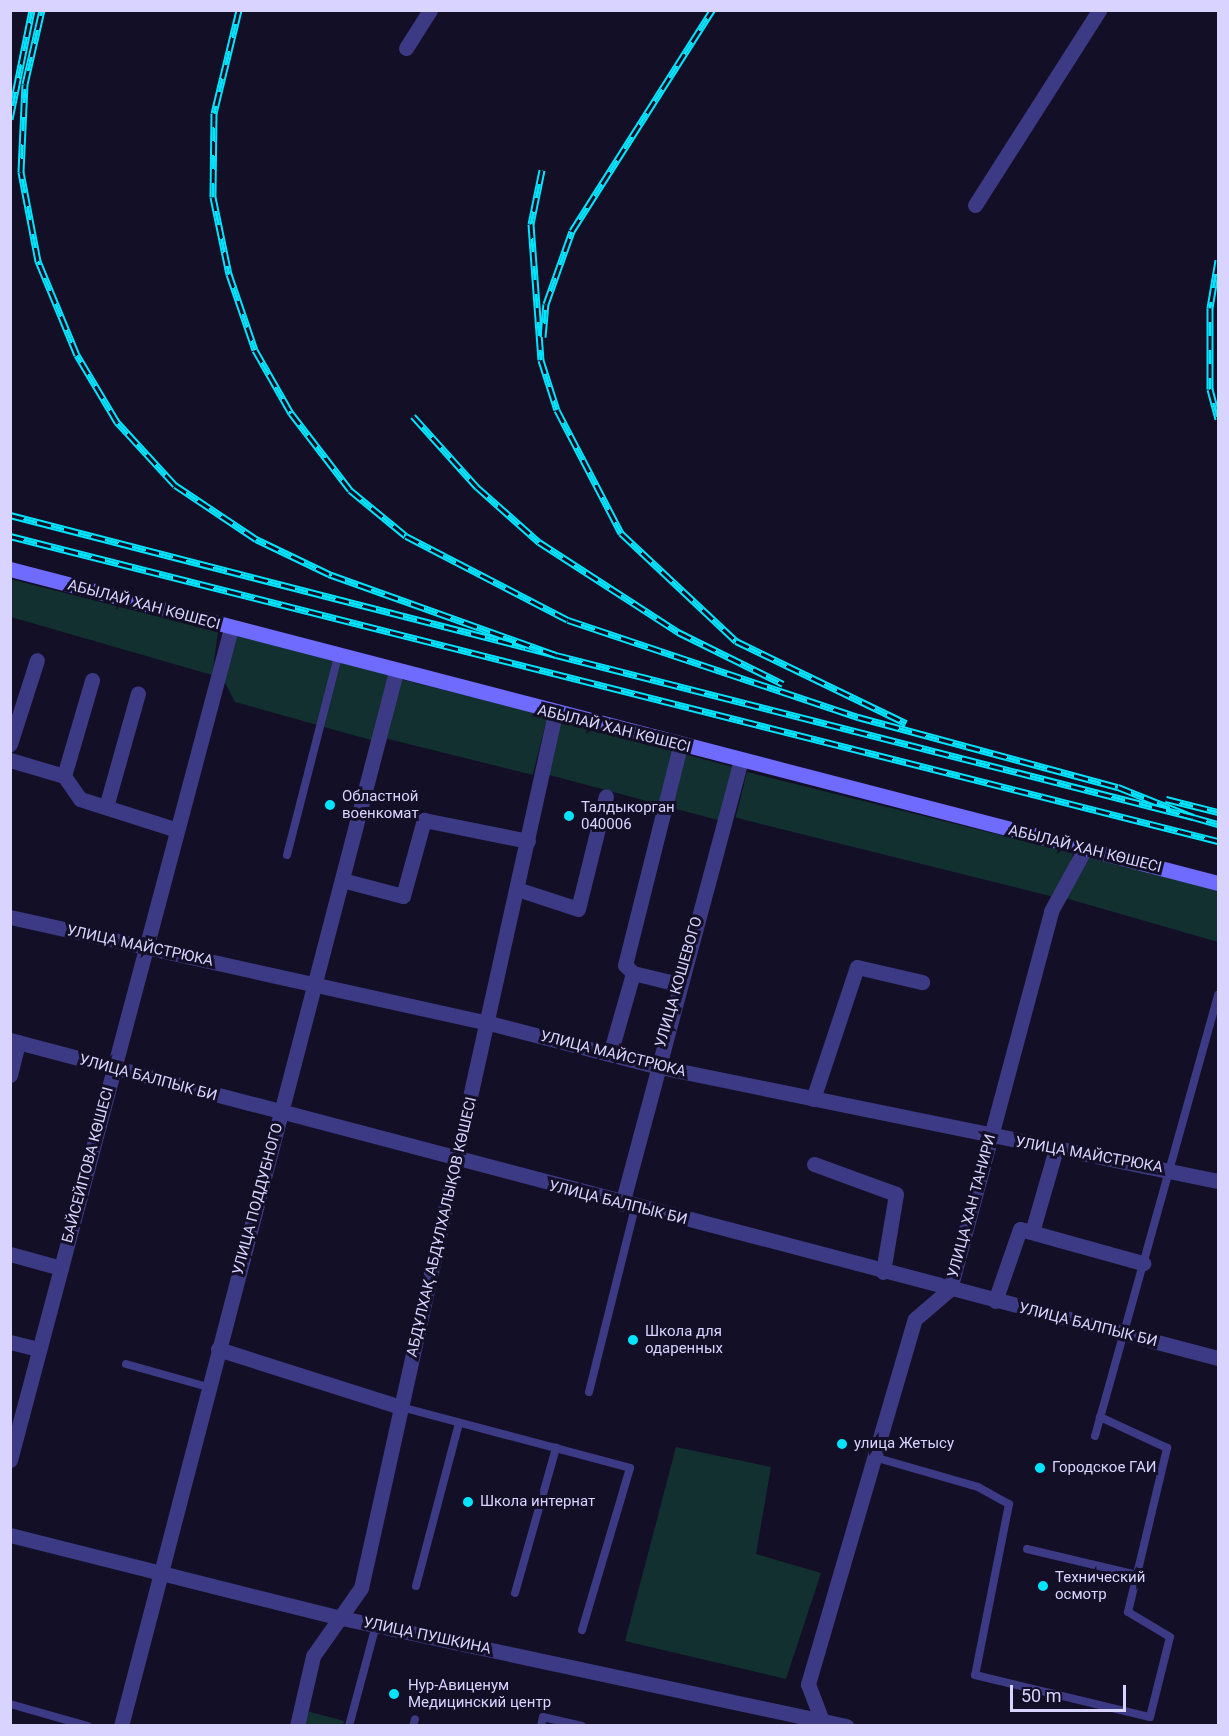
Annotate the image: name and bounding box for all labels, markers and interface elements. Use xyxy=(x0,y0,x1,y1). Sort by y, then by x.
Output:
street label: АБЫЛАЙ ХАН КӨШЕСІ xyxy=(66,576,222,634)
street label: АБЫЛАЙ ХАН КӨШЕСІ xyxy=(536,701,692,757)
place label: Областной военкомат xyxy=(342,787,419,822)
marker: Областной военкомат xyxy=(323,798,337,812)
place label: Талдыкорган 040006 xyxy=(581,798,675,833)
marker: Талдыкорган 040006 xyxy=(562,809,576,823)
street label: АБЫЛАЙ ХАН КӨШЕСІ xyxy=(1007,821,1163,877)
street label: УЛИЦА КОШЕВОГО xyxy=(652,915,706,1049)
street label: УЛИЦА МАЙСТРЮКА xyxy=(65,922,215,970)
street label: УЛИЦА МАЙСТРЮКА xyxy=(538,1027,688,1081)
street label: УЛИЦА БАЛПЫК БИ xyxy=(77,1051,219,1105)
street label: БАЙСЕЙІТОВА КӨШЕСІ xyxy=(58,1085,118,1245)
street label: АБДҰЛХАҚ АБДҰЛХАЛЫҚОВ КӨШЕСІ xyxy=(403,1095,481,1359)
street label: УЛИЦА ПОДДУБНОГО xyxy=(229,1121,287,1277)
street label: УЛИЦА ХАН ТАНИРИ xyxy=(944,1132,1000,1280)
street label: УЛИЦА МАЙСТРЮКА xyxy=(1014,1133,1164,1177)
street label: УЛИЦА БАЛПЫК БИ xyxy=(547,1177,689,1229)
street label: УЛИЦА БАЛПЫК БИ xyxy=(1017,1299,1159,1351)
place label: Школа для одаренных xyxy=(645,1322,723,1357)
marker: Школа для одаренных xyxy=(626,1333,640,1347)
place label: улица Жетысу xyxy=(854,1435,954,1453)
marker: улица Жетысу xyxy=(835,1437,849,1451)
place label: Городское ГАИ xyxy=(1052,1459,1156,1477)
marker: Городское ГАИ xyxy=(1033,1461,1047,1475)
place label: Школа интернат xyxy=(480,1493,595,1511)
marker: Школа интернат xyxy=(461,1495,475,1509)
place label: Технический осмотр xyxy=(1055,1568,1145,1603)
marker: Технический осмотр xyxy=(1036,1579,1050,1593)
street label: УЛИЦА ПУШКИНА xyxy=(361,1614,493,1658)
scale bar xyxy=(1013,1673,1128,1711)
place label: Нур-Авиценум Медицинский центр xyxy=(408,1676,551,1711)
marker: Нур-Авиценум Медицинский центр xyxy=(385,1685,403,1703)
text: 50 m xyxy=(1021,1685,1061,1706)

